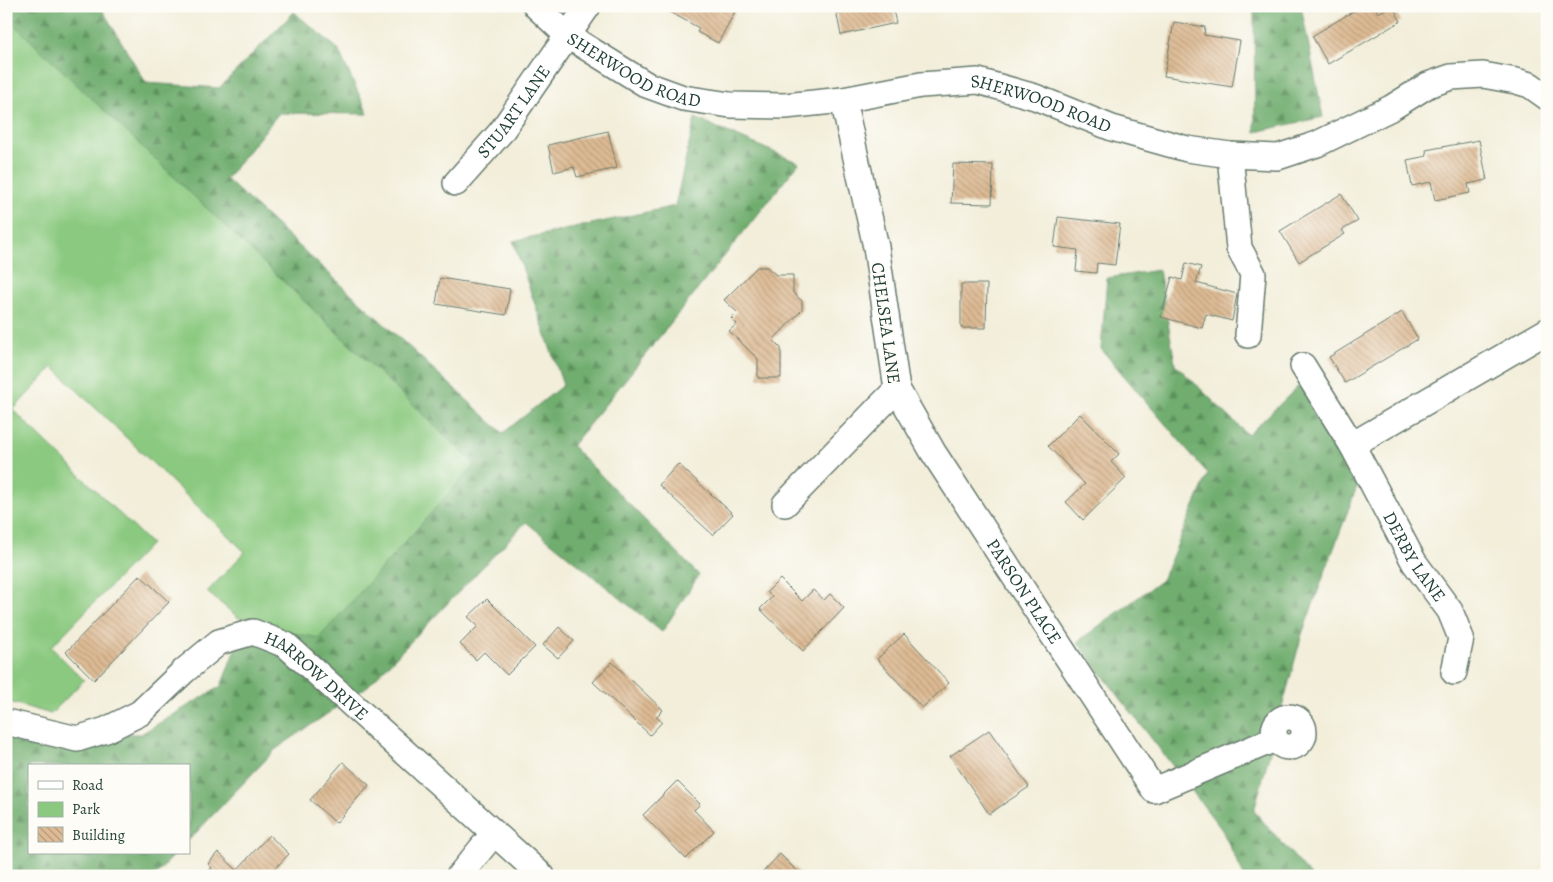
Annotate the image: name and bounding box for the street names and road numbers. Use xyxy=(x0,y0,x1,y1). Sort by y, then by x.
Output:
street label: SHERWOOD ROAD xyxy=(563,26,702,113)
street label: STUART LANE xyxy=(471,60,556,163)
street label: SHERWOOD ROAD xyxy=(970,69,1115,138)
street label: CHELSEA LANE xyxy=(866,261,906,385)
street label: DERBY LANE xyxy=(1377,507,1451,607)
street label: PARSON PLACE xyxy=(981,534,1067,649)
street label: HARROW DRIVE xyxy=(261,626,374,726)

